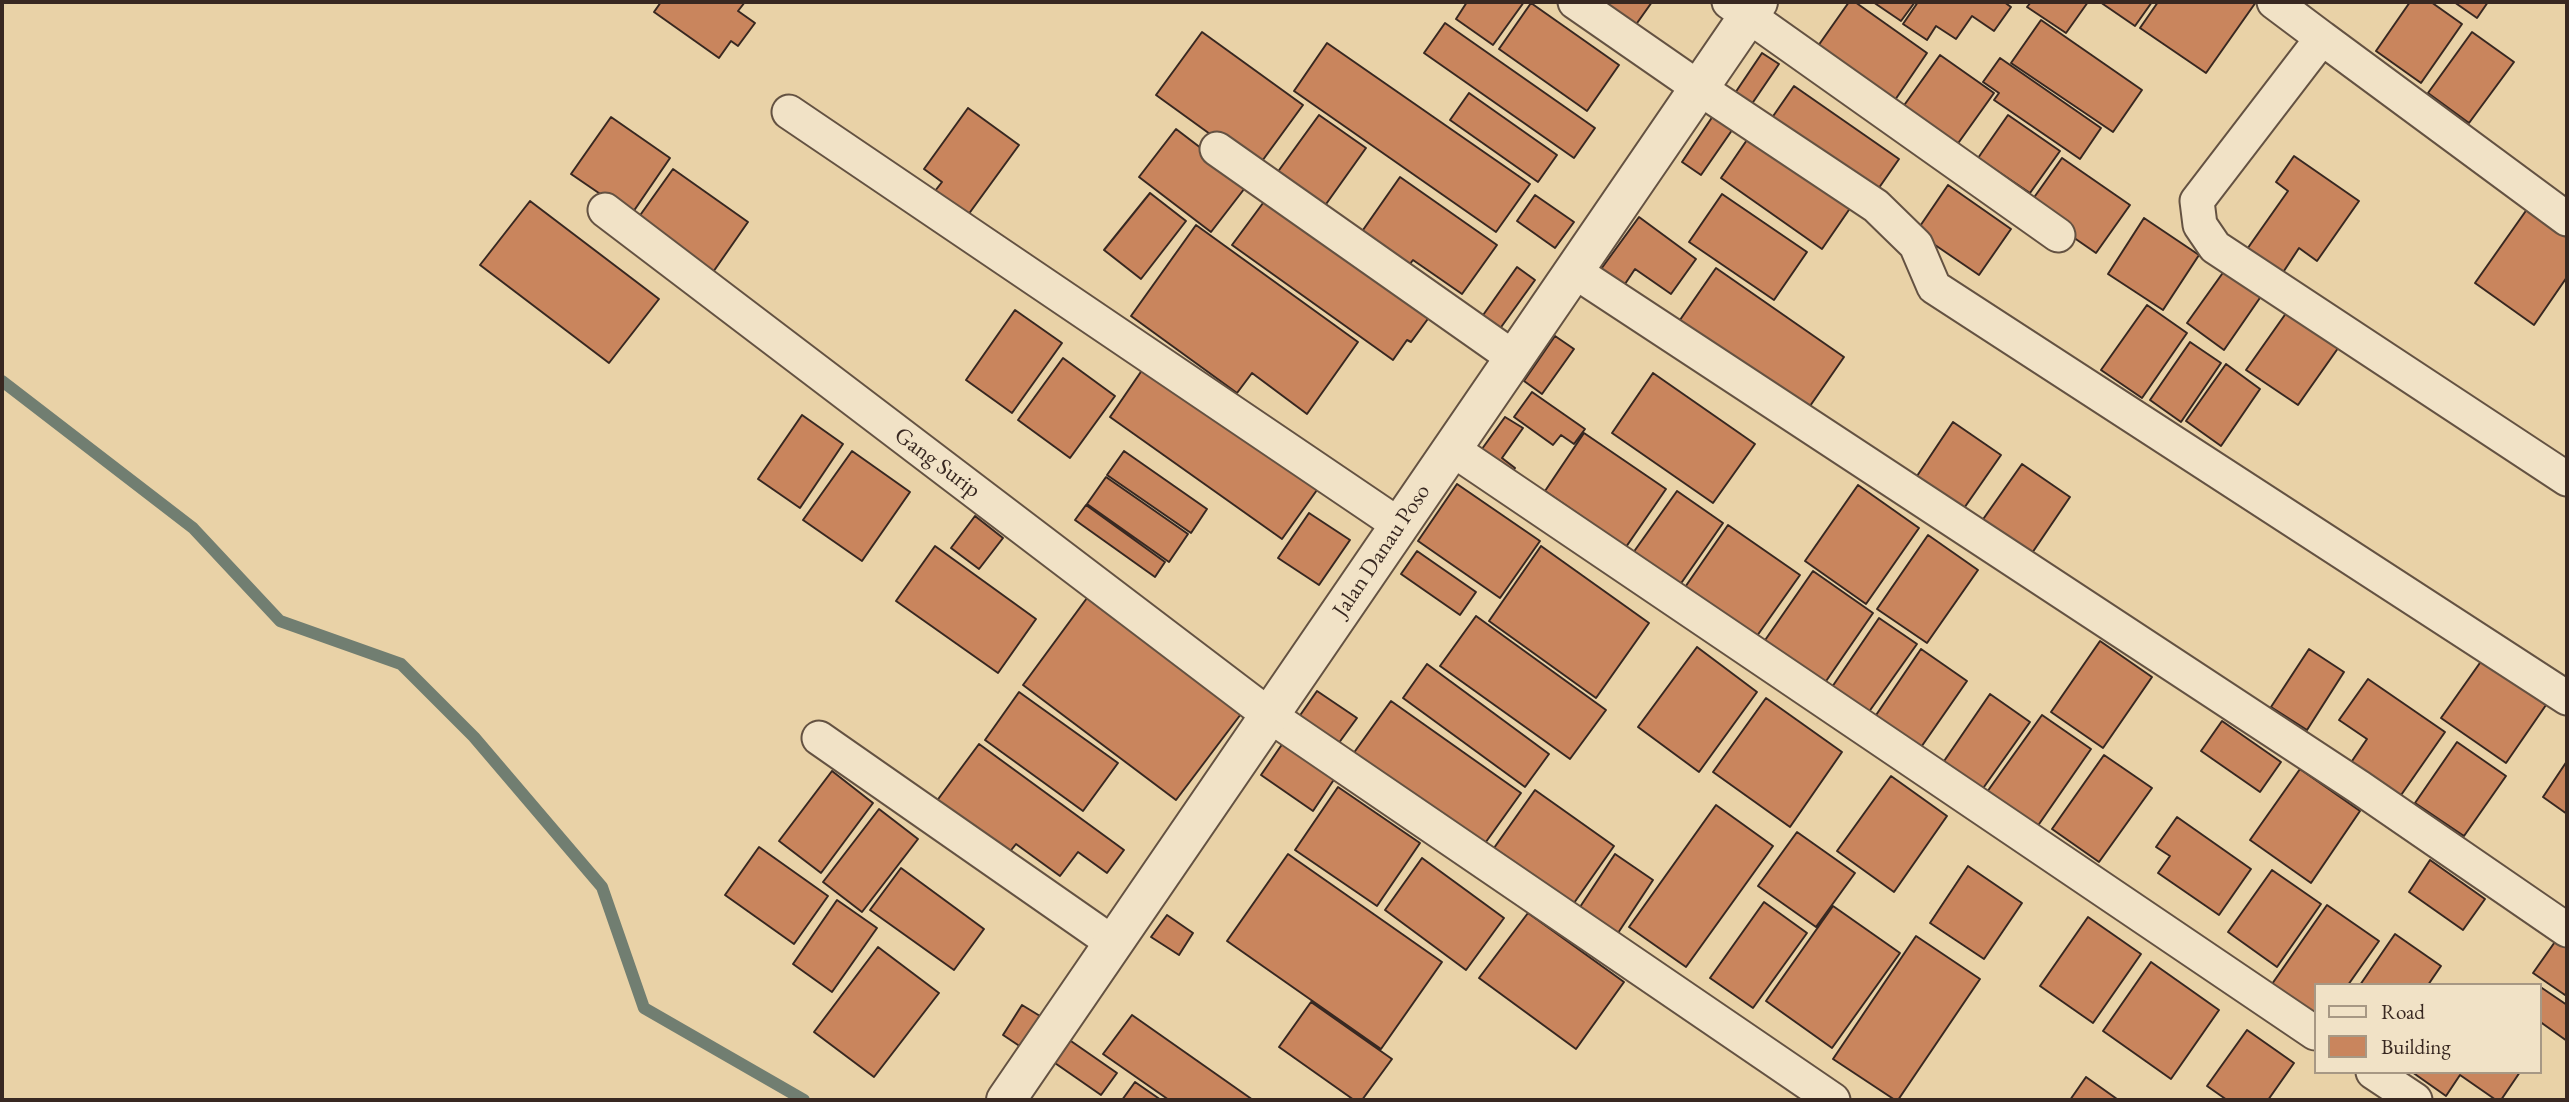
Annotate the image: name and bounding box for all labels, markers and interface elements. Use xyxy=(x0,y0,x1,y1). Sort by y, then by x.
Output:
street label: Gang Surip xyxy=(888,422,986,504)
street label: Jalan Danau Poso xyxy=(1327,479,1437,623)
legend xyxy=(2314,983,2541,1074)
text: Road xyxy=(2381,998,2425,1025)
text: Building xyxy=(2381,1033,2451,1060)

